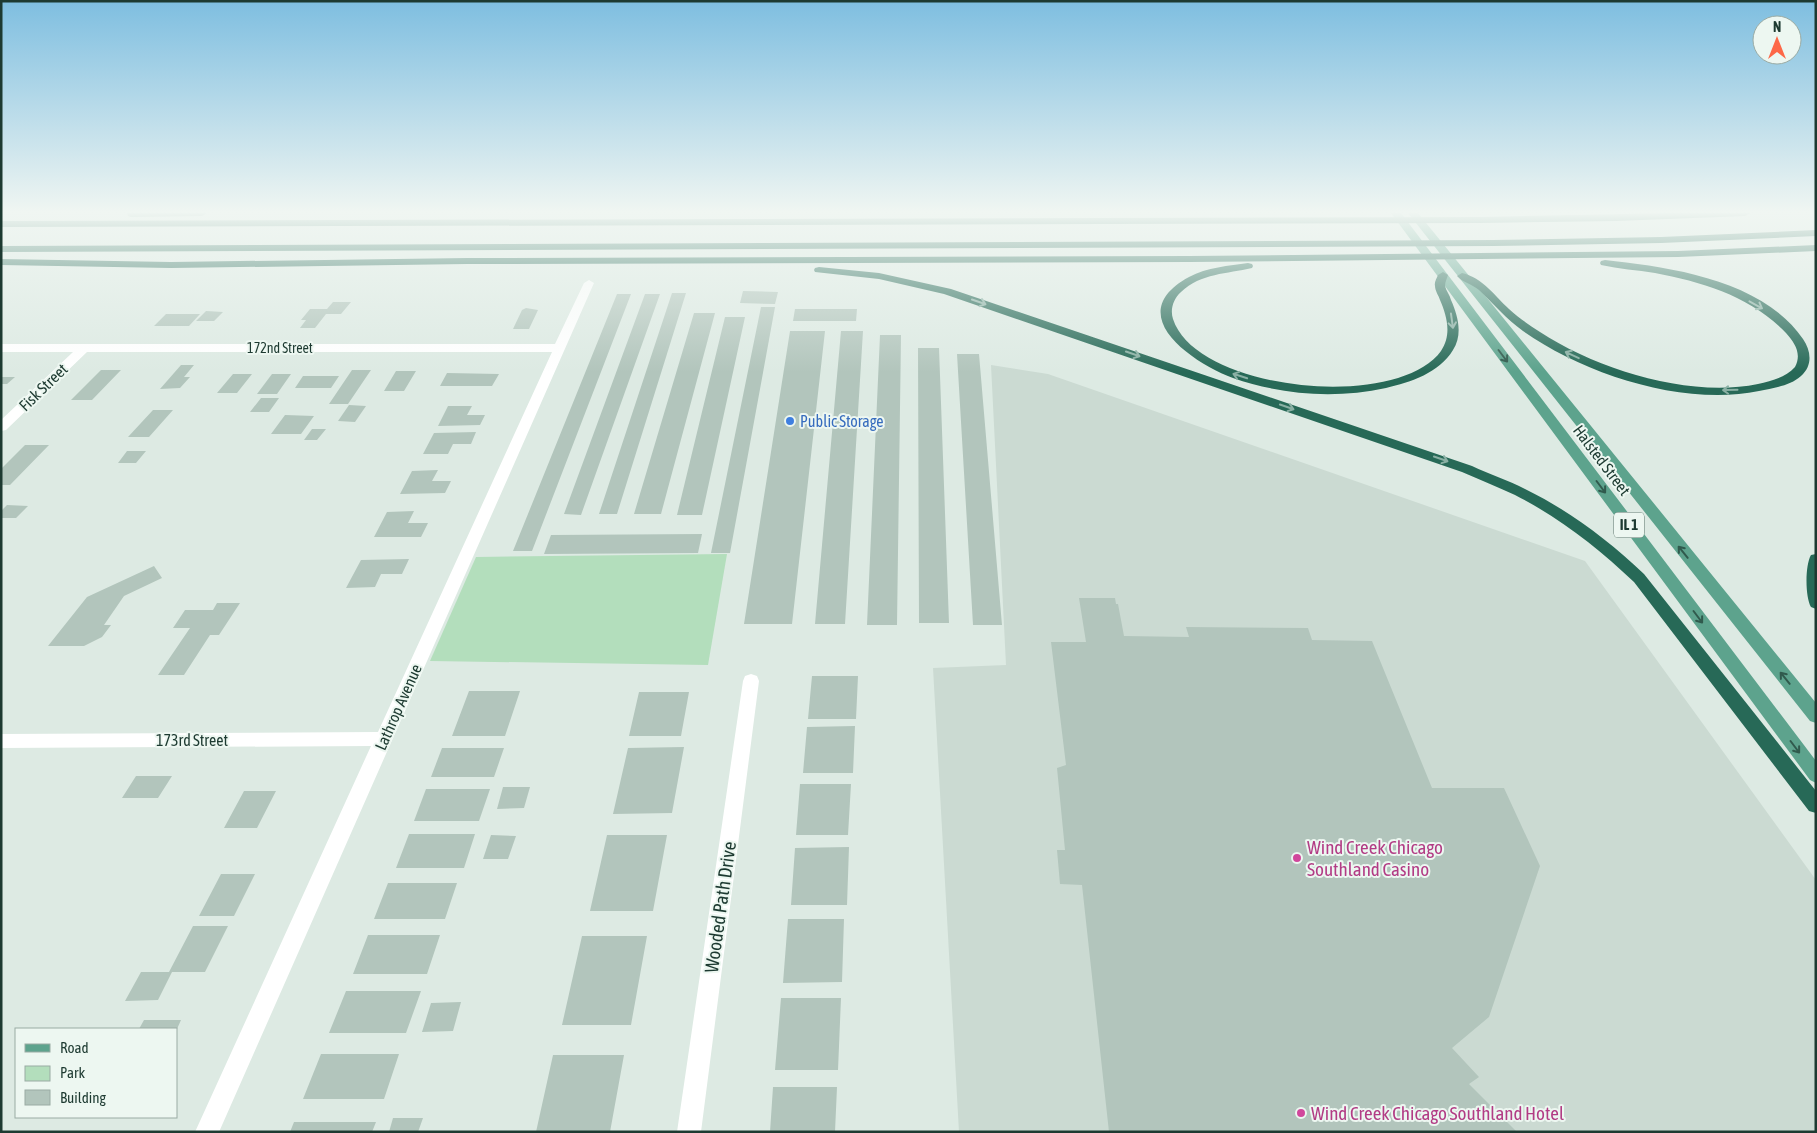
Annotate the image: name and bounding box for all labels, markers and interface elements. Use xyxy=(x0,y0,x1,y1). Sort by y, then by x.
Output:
north arrow xyxy=(1752,15,1802,65)
text: N xyxy=(1773,19,1781,35)
one-way arrow xyxy=(971,298,987,307)
one-way arrow xyxy=(1748,300,1763,310)
one-way arrow xyxy=(1447,313,1457,329)
street label: 172nd Street xyxy=(247,340,313,356)
one-way arrow xyxy=(1498,349,1509,362)
one-way arrow xyxy=(1125,350,1141,360)
one-way arrow xyxy=(1565,350,1580,359)
street label: Fisk Street xyxy=(15,359,71,414)
one-way arrow xyxy=(1232,370,1248,380)
one-way arrow xyxy=(1722,385,1738,394)
one-way arrow xyxy=(1279,403,1294,412)
place label: Public Storage xyxy=(800,412,884,431)
marker: Public Storage xyxy=(784,415,796,427)
street label: Halsted Street xyxy=(1570,421,1634,499)
one-way arrow xyxy=(1433,455,1449,465)
one-way arrow xyxy=(1595,480,1606,493)
road number: IL 1 xyxy=(1614,512,1644,538)
one-way arrow xyxy=(1678,545,1689,558)
one-way arrow xyxy=(1692,610,1703,623)
street label: Lathrop Avenue xyxy=(371,661,426,753)
one-way arrow xyxy=(1780,672,1791,685)
street label: 173rd Street xyxy=(156,731,228,749)
one-way arrow xyxy=(1790,740,1800,754)
place label: Wind Creek Chicago Southland Casino xyxy=(1307,836,1443,880)
street label: Wooded Path Drive xyxy=(700,840,740,974)
marker: Wind Creek Chicago Southland Casino xyxy=(1291,852,1303,864)
legend xyxy=(15,1028,178,1118)
text: Road xyxy=(60,1039,89,1056)
text: Park xyxy=(60,1064,85,1081)
text: Building xyxy=(60,1089,106,1106)
place label: Wind Creek Chicago Southland Hotel xyxy=(1311,1102,1564,1124)
marker: Wind Creek Chicago Southland Hotel xyxy=(1295,1107,1307,1119)

